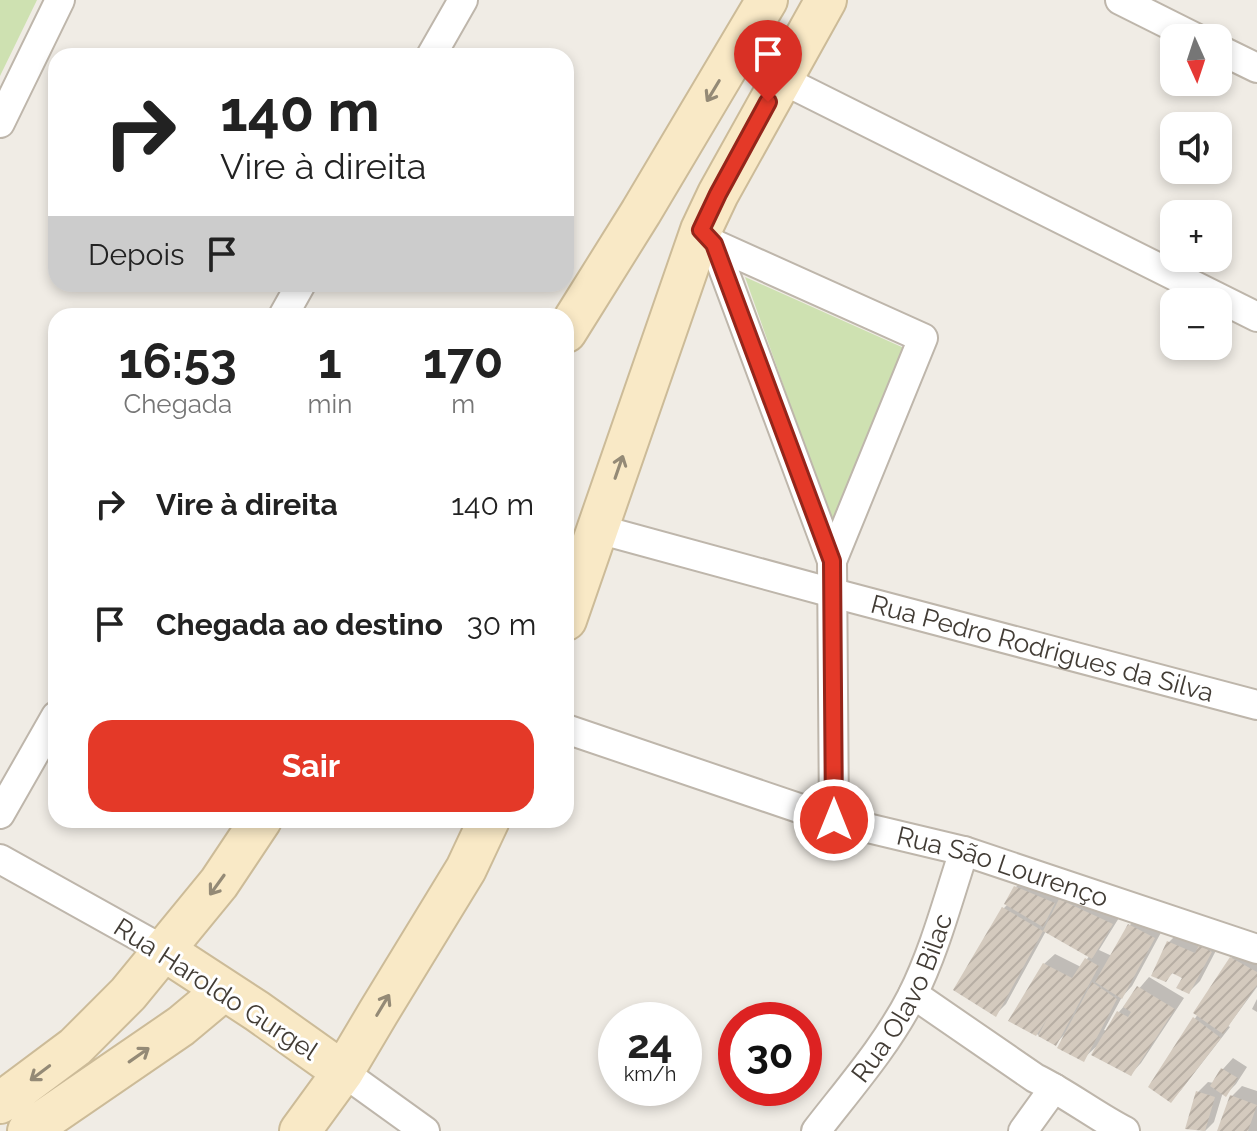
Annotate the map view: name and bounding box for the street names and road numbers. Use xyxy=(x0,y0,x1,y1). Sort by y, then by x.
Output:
street label: Rua Pedro Rodrigues da Silva xyxy=(868,589,1217,708)
street label: Rua São Lourenço xyxy=(894,821,1112,913)
street label: Rua Olavo Bilac xyxy=(845,910,958,1088)
street label: Rua Haroldo Gurgel xyxy=(108,912,324,1067)

